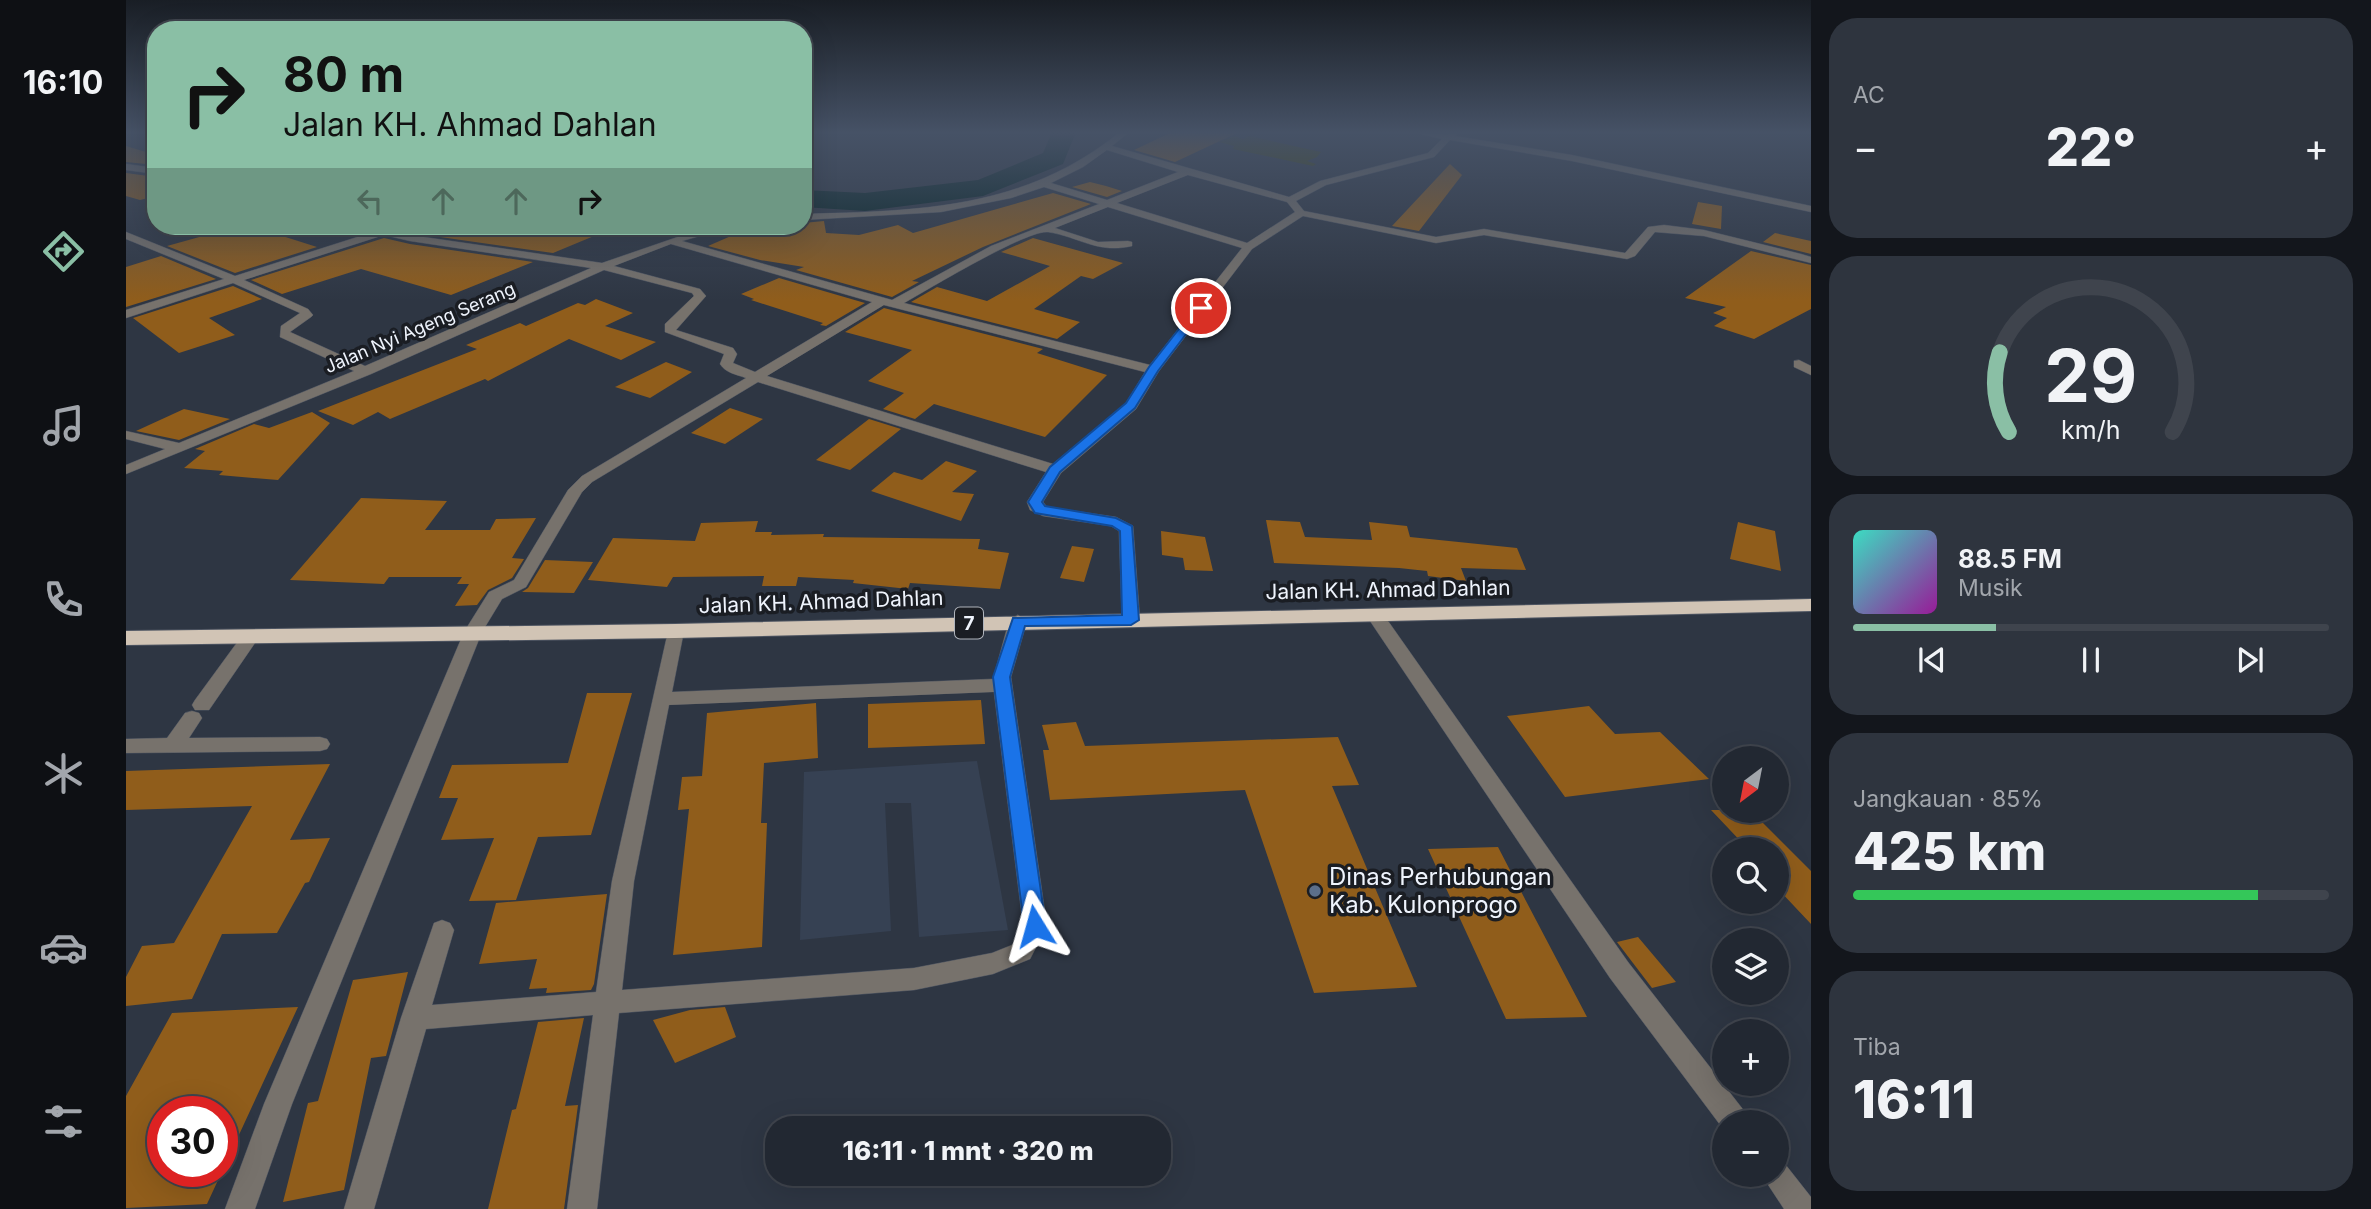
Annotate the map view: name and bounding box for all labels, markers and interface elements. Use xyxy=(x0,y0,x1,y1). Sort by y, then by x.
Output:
text: 80 m xyxy=(283,45,404,104)
icon: right xyxy=(168,49,259,140)
text: 16:10 xyxy=(23,63,103,102)
text: AC xyxy=(1853,81,1885,109)
text: Jalan KH. Ahmad Dahlan xyxy=(283,105,657,144)
text: 22° xyxy=(2046,116,2136,179)
text: − xyxy=(1853,124,1878,170)
text: + xyxy=(2304,124,2329,170)
icon: left xyxy=(351,182,389,220)
icon: ahead xyxy=(424,182,462,220)
icon: ahead xyxy=(497,182,535,220)
icon: right xyxy=(570,182,608,220)
icon: directions xyxy=(39,227,88,276)
street label: Jalan Nyi Ageng Serang xyxy=(321,278,518,377)
pin xyxy=(1171,278,1231,338)
icon: arrive xyxy=(1182,289,1220,327)
text: 29 xyxy=(2044,332,2138,421)
icon: music xyxy=(39,401,88,450)
text: km/h xyxy=(2061,415,2121,445)
text: 88.5 FM xyxy=(1958,543,2062,574)
text: Musik xyxy=(1958,574,2023,602)
icon: phone xyxy=(39,575,88,624)
street label: Jalan KH. Ahmad Dahlan xyxy=(1265,575,1511,604)
street label: Jalan KH. Ahmad Dahlan xyxy=(698,585,944,618)
road number: 7 xyxy=(955,608,983,638)
icon: previous xyxy=(1913,641,1951,679)
icon: pause xyxy=(2072,641,2110,679)
icon: next xyxy=(2231,641,2269,679)
north arrow xyxy=(1712,746,1788,822)
map controls xyxy=(1712,746,1789,1187)
icon: climate xyxy=(39,749,88,798)
text: Jangkauan · 85% xyxy=(1853,785,2043,813)
text: 425 km xyxy=(1853,820,2046,883)
button: search xyxy=(1712,837,1789,914)
place label: Dinas Perhubungan Kab. Kulonprogo xyxy=(1329,862,1552,919)
marker: Dinas Perhubungan Kab. Kulonprogo xyxy=(1307,883,1323,899)
position arrow xyxy=(998,889,1072,963)
icon: car xyxy=(39,923,88,972)
button: layers xyxy=(1712,928,1789,1005)
button: + xyxy=(1712,1019,1789,1096)
text: Tiba xyxy=(1853,1033,1901,1061)
text: 16:11 xyxy=(1853,1068,1975,1131)
speed limit sign: 30 xyxy=(147,1096,238,1187)
icon: filters xyxy=(39,1097,88,1146)
button: − xyxy=(1712,1110,1789,1187)
text: 16:11 · 1 mnt · 320 m xyxy=(842,1135,1094,1166)

